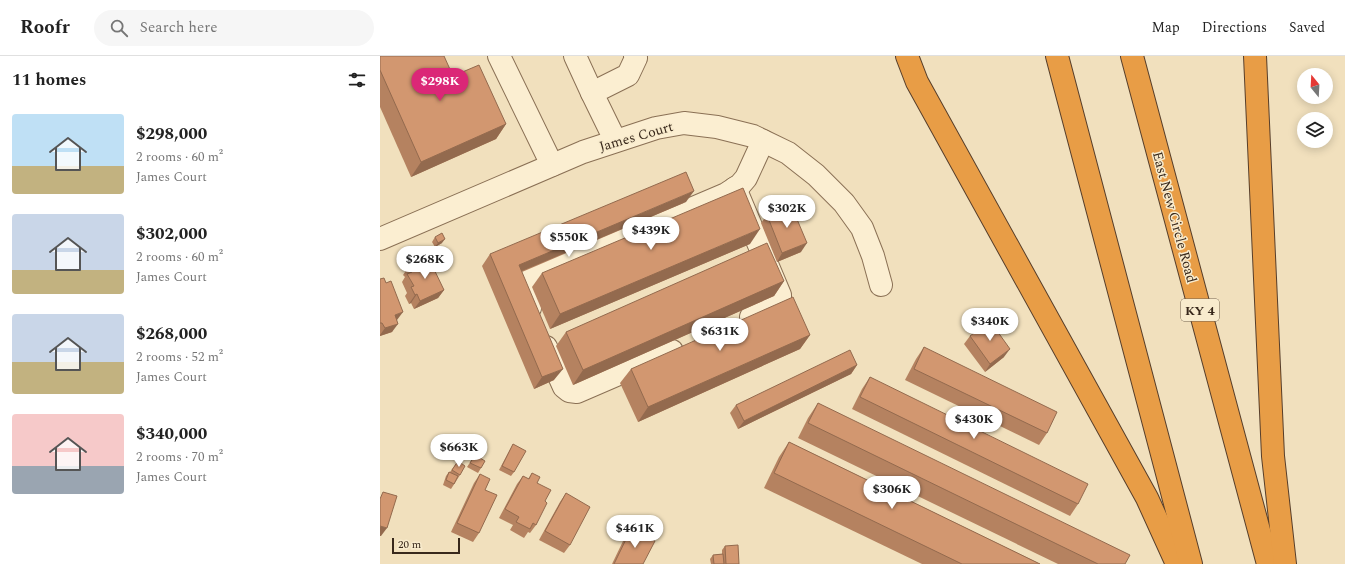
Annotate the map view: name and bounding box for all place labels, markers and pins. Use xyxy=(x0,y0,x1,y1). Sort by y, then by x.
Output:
pin: $298K xyxy=(412,68,468,102)
pin: $302K xyxy=(759,195,815,229)
pin: $439K xyxy=(623,217,679,251)
pin: $550K xyxy=(541,224,597,258)
pin: $268K xyxy=(397,246,453,280)
pin: $340K xyxy=(962,308,1018,342)
pin: $631K xyxy=(692,318,748,352)
pin: $430K xyxy=(946,406,1002,440)
pin: $663K xyxy=(431,434,487,468)
pin: $306K xyxy=(864,476,920,510)
pin: $461K xyxy=(607,515,663,549)

